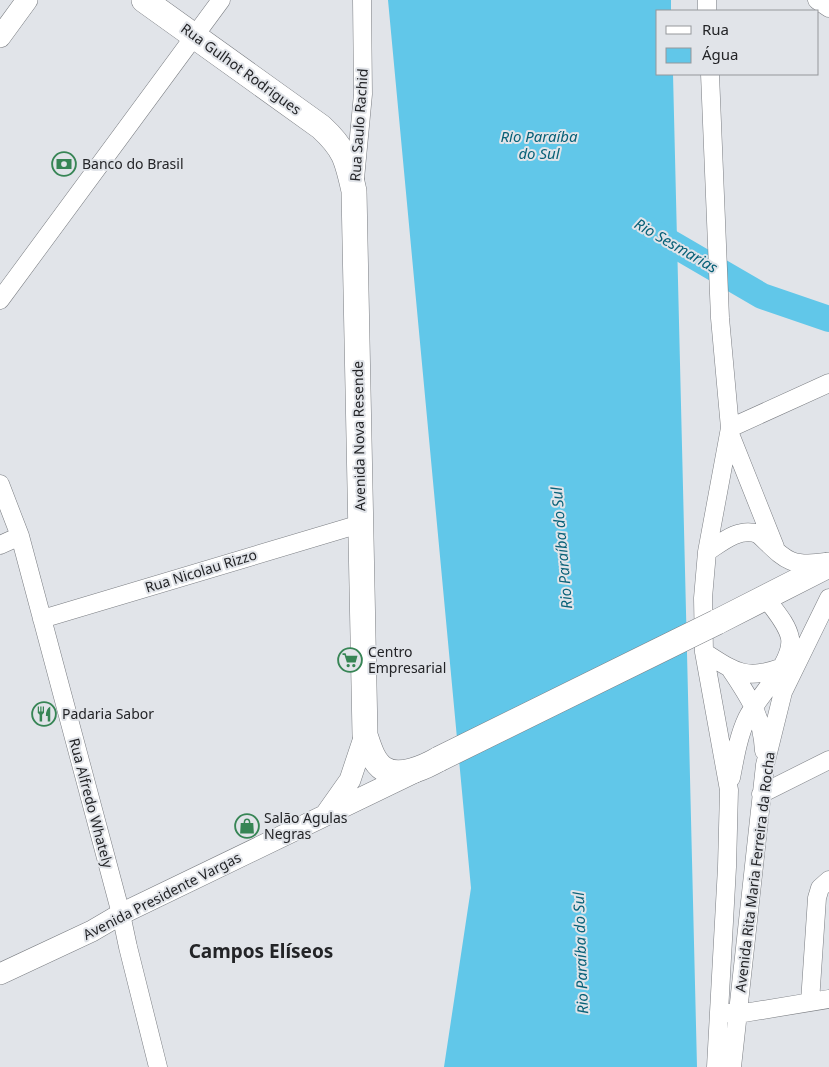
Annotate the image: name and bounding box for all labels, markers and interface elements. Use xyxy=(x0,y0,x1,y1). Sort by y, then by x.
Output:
legend xyxy=(656,10,819,75)
street label: Rua Gulhot Rodrigues xyxy=(177,19,305,119)
text: Rua xyxy=(702,19,729,39)
text: Água xyxy=(702,44,739,64)
street label: Rua Saulo Rachid xyxy=(345,68,372,182)
water label: Rio Paraíba do Sul xyxy=(500,126,578,163)
bank icon: Banco do Brasil xyxy=(51,151,77,177)
place label: Banco do Brasil xyxy=(82,154,184,173)
water label: Rio Sesmarias xyxy=(631,213,722,277)
street label: Avenida Nova Resende xyxy=(348,361,369,511)
water label: Rio Paraíba do Sul xyxy=(546,485,576,610)
street label: Rua Nicolau Rizzo xyxy=(143,544,259,597)
place label: Centro Empresarial xyxy=(368,642,446,677)
supermarket icon: Centro Empresarial xyxy=(337,647,363,673)
restaurant icon: Padaria Sabor xyxy=(31,701,57,727)
place label: Padaria Sabor xyxy=(62,704,154,723)
street label: Rua Alfredo Whately xyxy=(65,736,118,871)
street label: Avenida Rita Maria Ferreira da Rocha xyxy=(730,751,779,993)
place label: Salão Agulas Negras xyxy=(264,808,348,843)
shop icon: Salão Agulas Negras xyxy=(234,813,260,839)
street label: Avenida Presidente Vargas xyxy=(79,847,244,944)
water label: Rio Paraíba do Sul xyxy=(568,891,592,1014)
district label: Campos Elíseos xyxy=(189,938,333,964)

